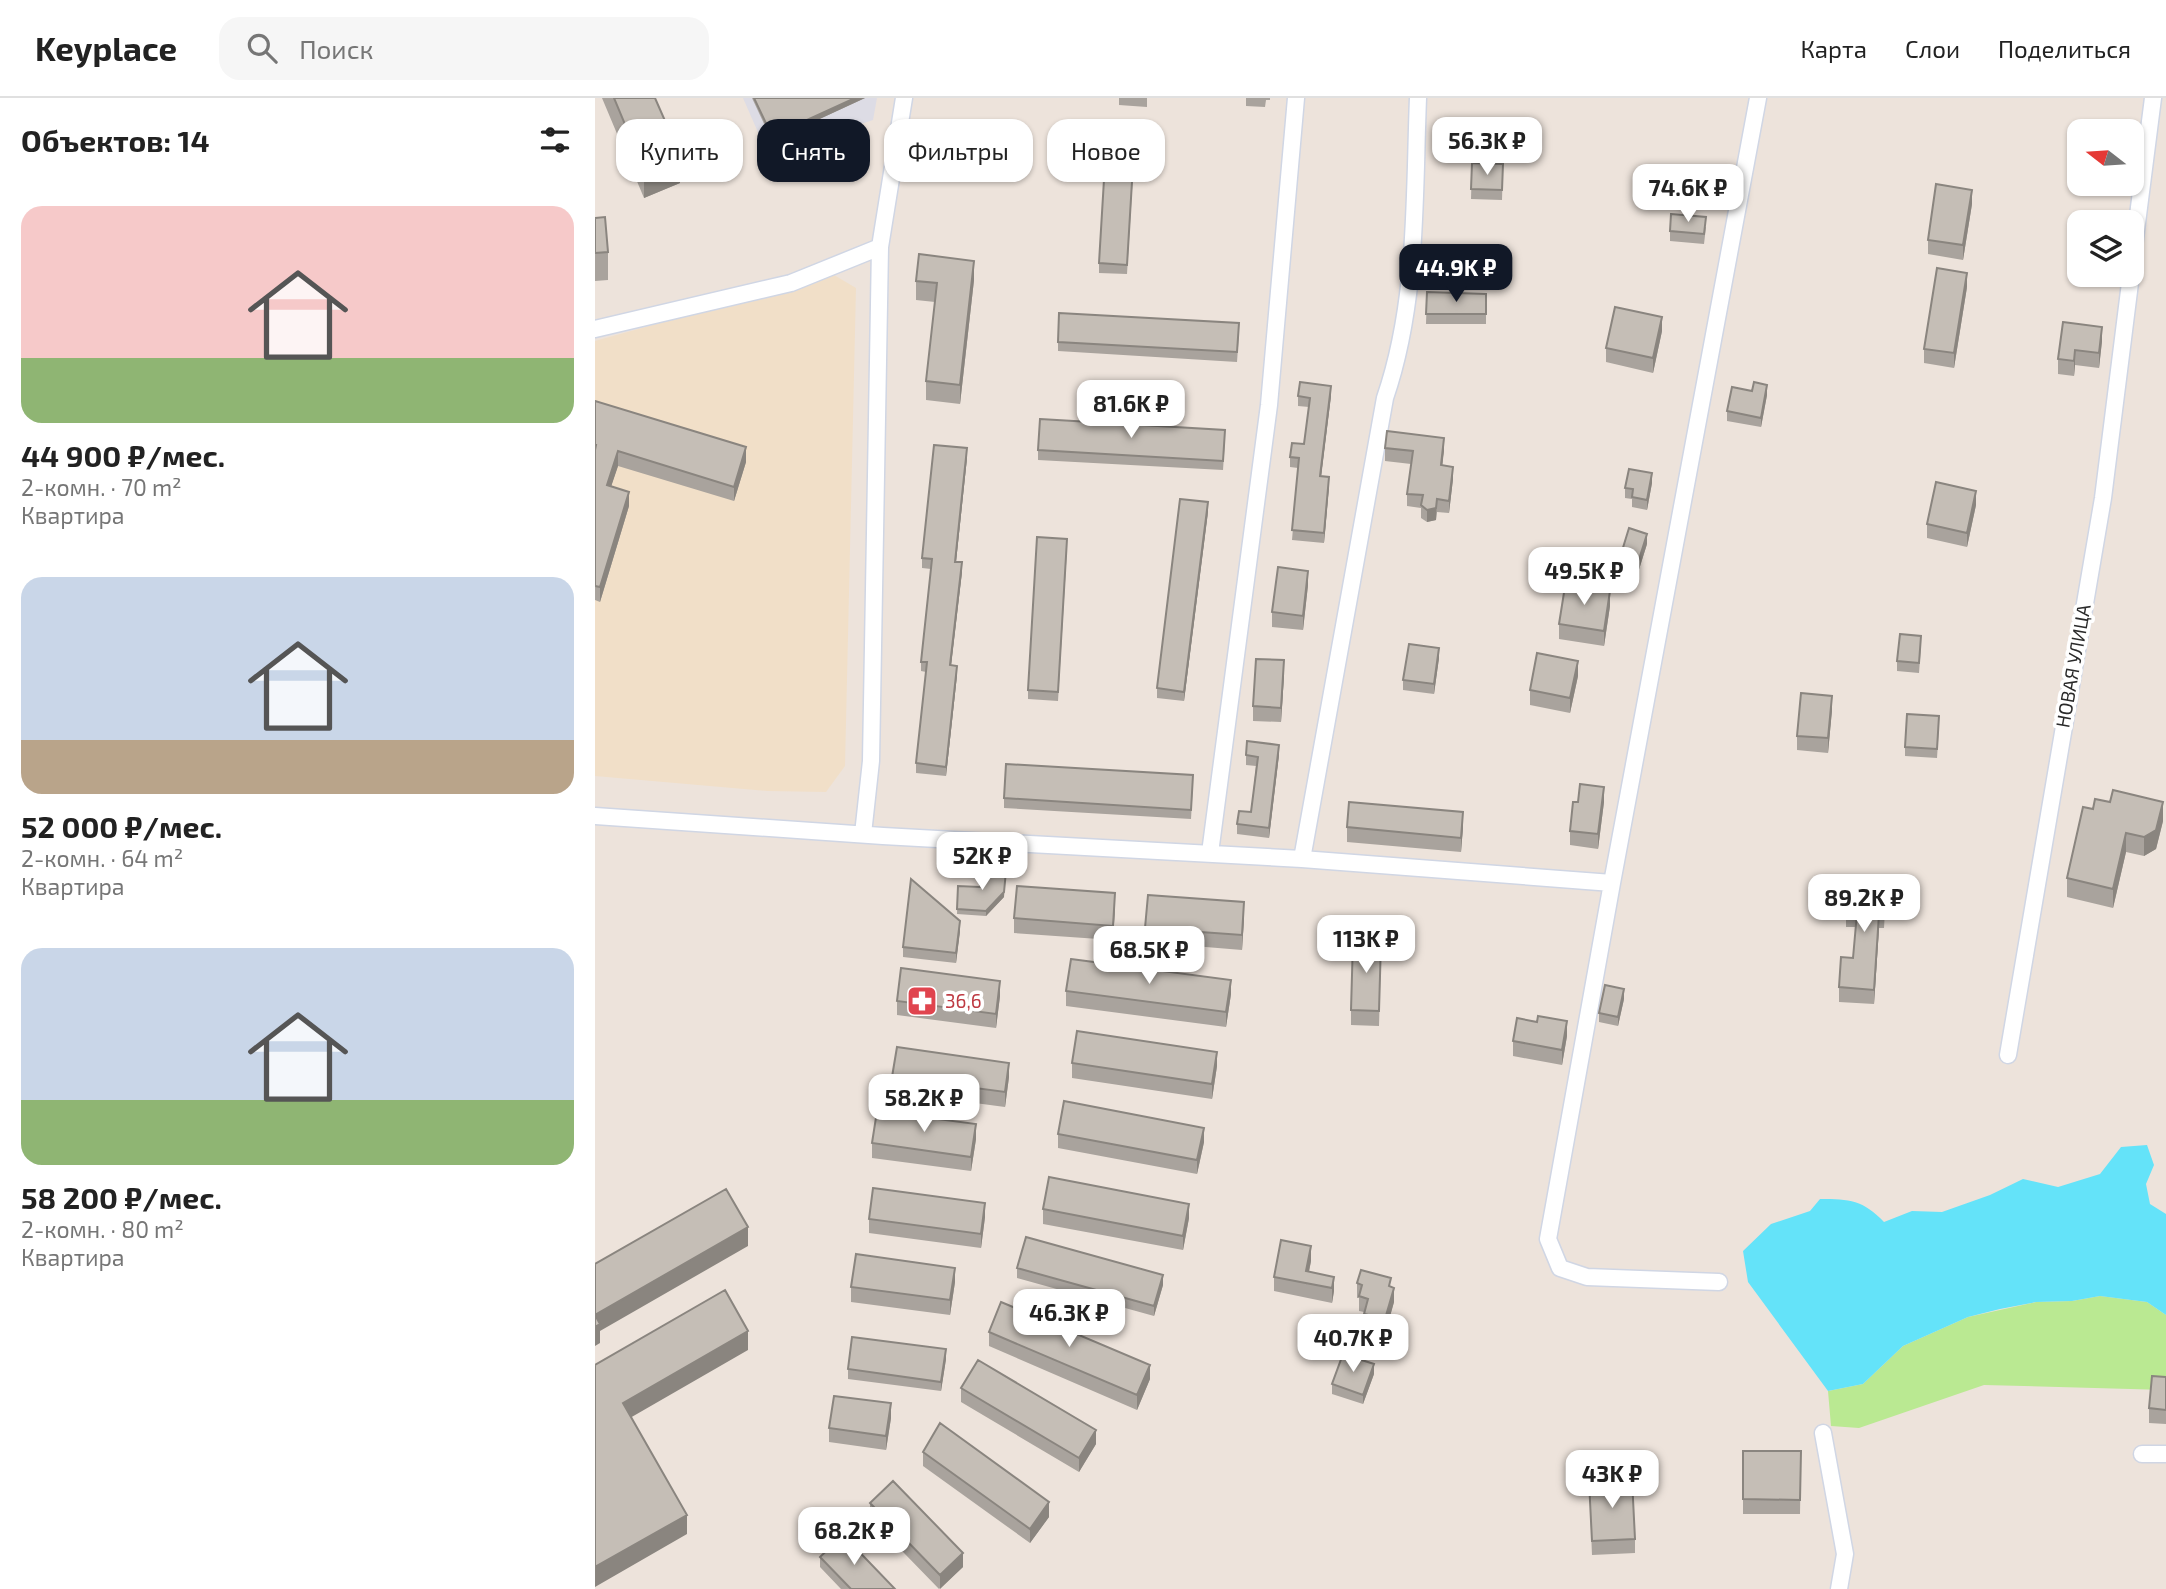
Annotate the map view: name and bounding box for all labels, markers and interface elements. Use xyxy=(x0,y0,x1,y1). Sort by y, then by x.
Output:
search box xyxy=(219,17,709,80)
text: Keyplace xyxy=(35,28,177,68)
icon: search xyxy=(243,29,281,67)
text: Поиск xyxy=(299,33,373,64)
text: Карта xyxy=(1800,34,1867,63)
text: Слои xyxy=(1905,34,1960,63)
text: Поделиться xyxy=(1998,34,2131,63)
pin: 56.3K ₽ xyxy=(1422,118,1552,177)
chip: Купить xyxy=(616,119,743,182)
chip: Снять xyxy=(757,119,870,182)
chip: Фильтры xyxy=(884,119,1033,182)
chip: Новое xyxy=(1047,119,1165,182)
north arrow xyxy=(2067,119,2144,196)
map controls xyxy=(2067,119,2144,287)
icon: filters xyxy=(536,121,574,159)
text: Объектов: 14 xyxy=(21,122,210,158)
text: 56.3K ₽ xyxy=(1448,126,1526,154)
pin: 74.6K ₽ xyxy=(1623,164,1753,224)
text: 74.6K ₽ xyxy=(1649,173,1727,201)
button: layers xyxy=(2067,210,2144,287)
pin: 44.9K ₽ xyxy=(1391,244,1521,304)
icon: home xyxy=(235,252,361,378)
text: 44.9K ₽ xyxy=(1415,253,1497,281)
pin: 81.6K ₽ xyxy=(1066,380,1196,440)
text: 81.6K ₽ xyxy=(1093,389,1169,417)
text: 44 900 ₽/мес. xyxy=(21,437,225,473)
text: 2-комн. · 70 m² xyxy=(21,473,182,501)
text: Квартира xyxy=(21,501,125,529)
pin: 49.5K ₽ xyxy=(1519,547,1649,607)
text: 49.5K ₽ xyxy=(1544,556,1624,584)
street label: НОВАЯ УЛИЦА xyxy=(2050,602,2095,730)
icon: home xyxy=(235,623,361,749)
text: 52 000 ₽/мес. xyxy=(21,808,222,844)
pin: 52K ₽ xyxy=(933,832,1031,892)
text: 52K ₽ xyxy=(953,841,1011,869)
text: 2-комн. · 64 m² xyxy=(21,844,183,872)
text: Квартира xyxy=(21,872,125,900)
pin: 89.2K ₽ xyxy=(1799,874,1929,934)
text: 89.2K ₽ xyxy=(1824,883,1904,911)
pin: 113K ₽ xyxy=(1309,916,1423,975)
text: 113K ₽ xyxy=(1333,924,1399,952)
pin: 68.5K ₽ xyxy=(1084,926,1214,986)
text: 68.5K ₽ xyxy=(1109,935,1189,963)
pharmacy icon: 36,6 xyxy=(905,984,939,1018)
place label: 36,6 xyxy=(945,989,982,1012)
icon: home xyxy=(235,994,361,1120)
pin: 58.2K ₽ xyxy=(859,1074,989,1134)
text: 58.2K ₽ xyxy=(885,1083,963,1111)
text: 58 200 ₽/мес. xyxy=(21,1179,222,1215)
text: 2-комн. · 80 m² xyxy=(21,1215,184,1243)
text: Квартира xyxy=(21,1243,125,1271)
pin: 46.3K ₽ xyxy=(1004,1290,1134,1349)
text: 46.3K ₽ xyxy=(1029,1298,1109,1326)
pin: 40.7K ₽ xyxy=(1288,1314,1418,1374)
text: 40.7K ₽ xyxy=(1313,1323,1393,1351)
pin: 43K ₽ xyxy=(1563,1450,1661,1510)
text: 43K ₽ xyxy=(1582,1459,1642,1487)
pin: 68.2K ₽ xyxy=(789,1508,919,1567)
text: 68.2K ₽ xyxy=(814,1516,894,1544)

